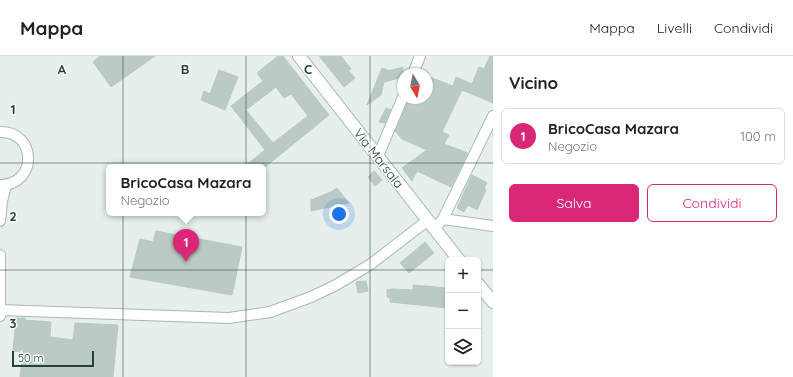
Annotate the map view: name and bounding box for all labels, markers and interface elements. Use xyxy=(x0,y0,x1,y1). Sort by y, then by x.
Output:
text: Mappa xyxy=(20,16,83,40)
text: Mappa xyxy=(589,19,635,37)
text: Livelli xyxy=(657,19,692,37)
text: Condividi xyxy=(714,19,773,37)
text: A xyxy=(58,61,67,77)
text: B xyxy=(181,61,189,77)
text: C xyxy=(304,61,312,77)
north arrow xyxy=(397,68,433,104)
text: Vicino xyxy=(509,72,558,93)
text: 1 xyxy=(10,101,16,117)
text: BricoCasa Mazara xyxy=(548,119,679,138)
street label: Via Marsala xyxy=(351,125,407,191)
text: 1 xyxy=(520,128,526,144)
text: 100 m xyxy=(740,128,776,144)
text: Negozio xyxy=(548,138,597,154)
popup xyxy=(106,164,266,216)
text: BricoCasa Mazara xyxy=(121,173,251,192)
button: Salva xyxy=(509,184,639,222)
button: Condividi xyxy=(647,184,777,222)
text: Negozio xyxy=(121,192,170,208)
your location xyxy=(329,204,349,224)
text: 2 xyxy=(9,208,17,224)
pin: 1 xyxy=(173,229,199,262)
map controls xyxy=(445,257,481,365)
button: + xyxy=(445,257,481,293)
button: − xyxy=(445,293,481,329)
text: 3 xyxy=(10,315,17,331)
button: layers xyxy=(445,329,481,365)
scale bar xyxy=(12,349,94,368)
text: 50 m xyxy=(18,351,44,365)

